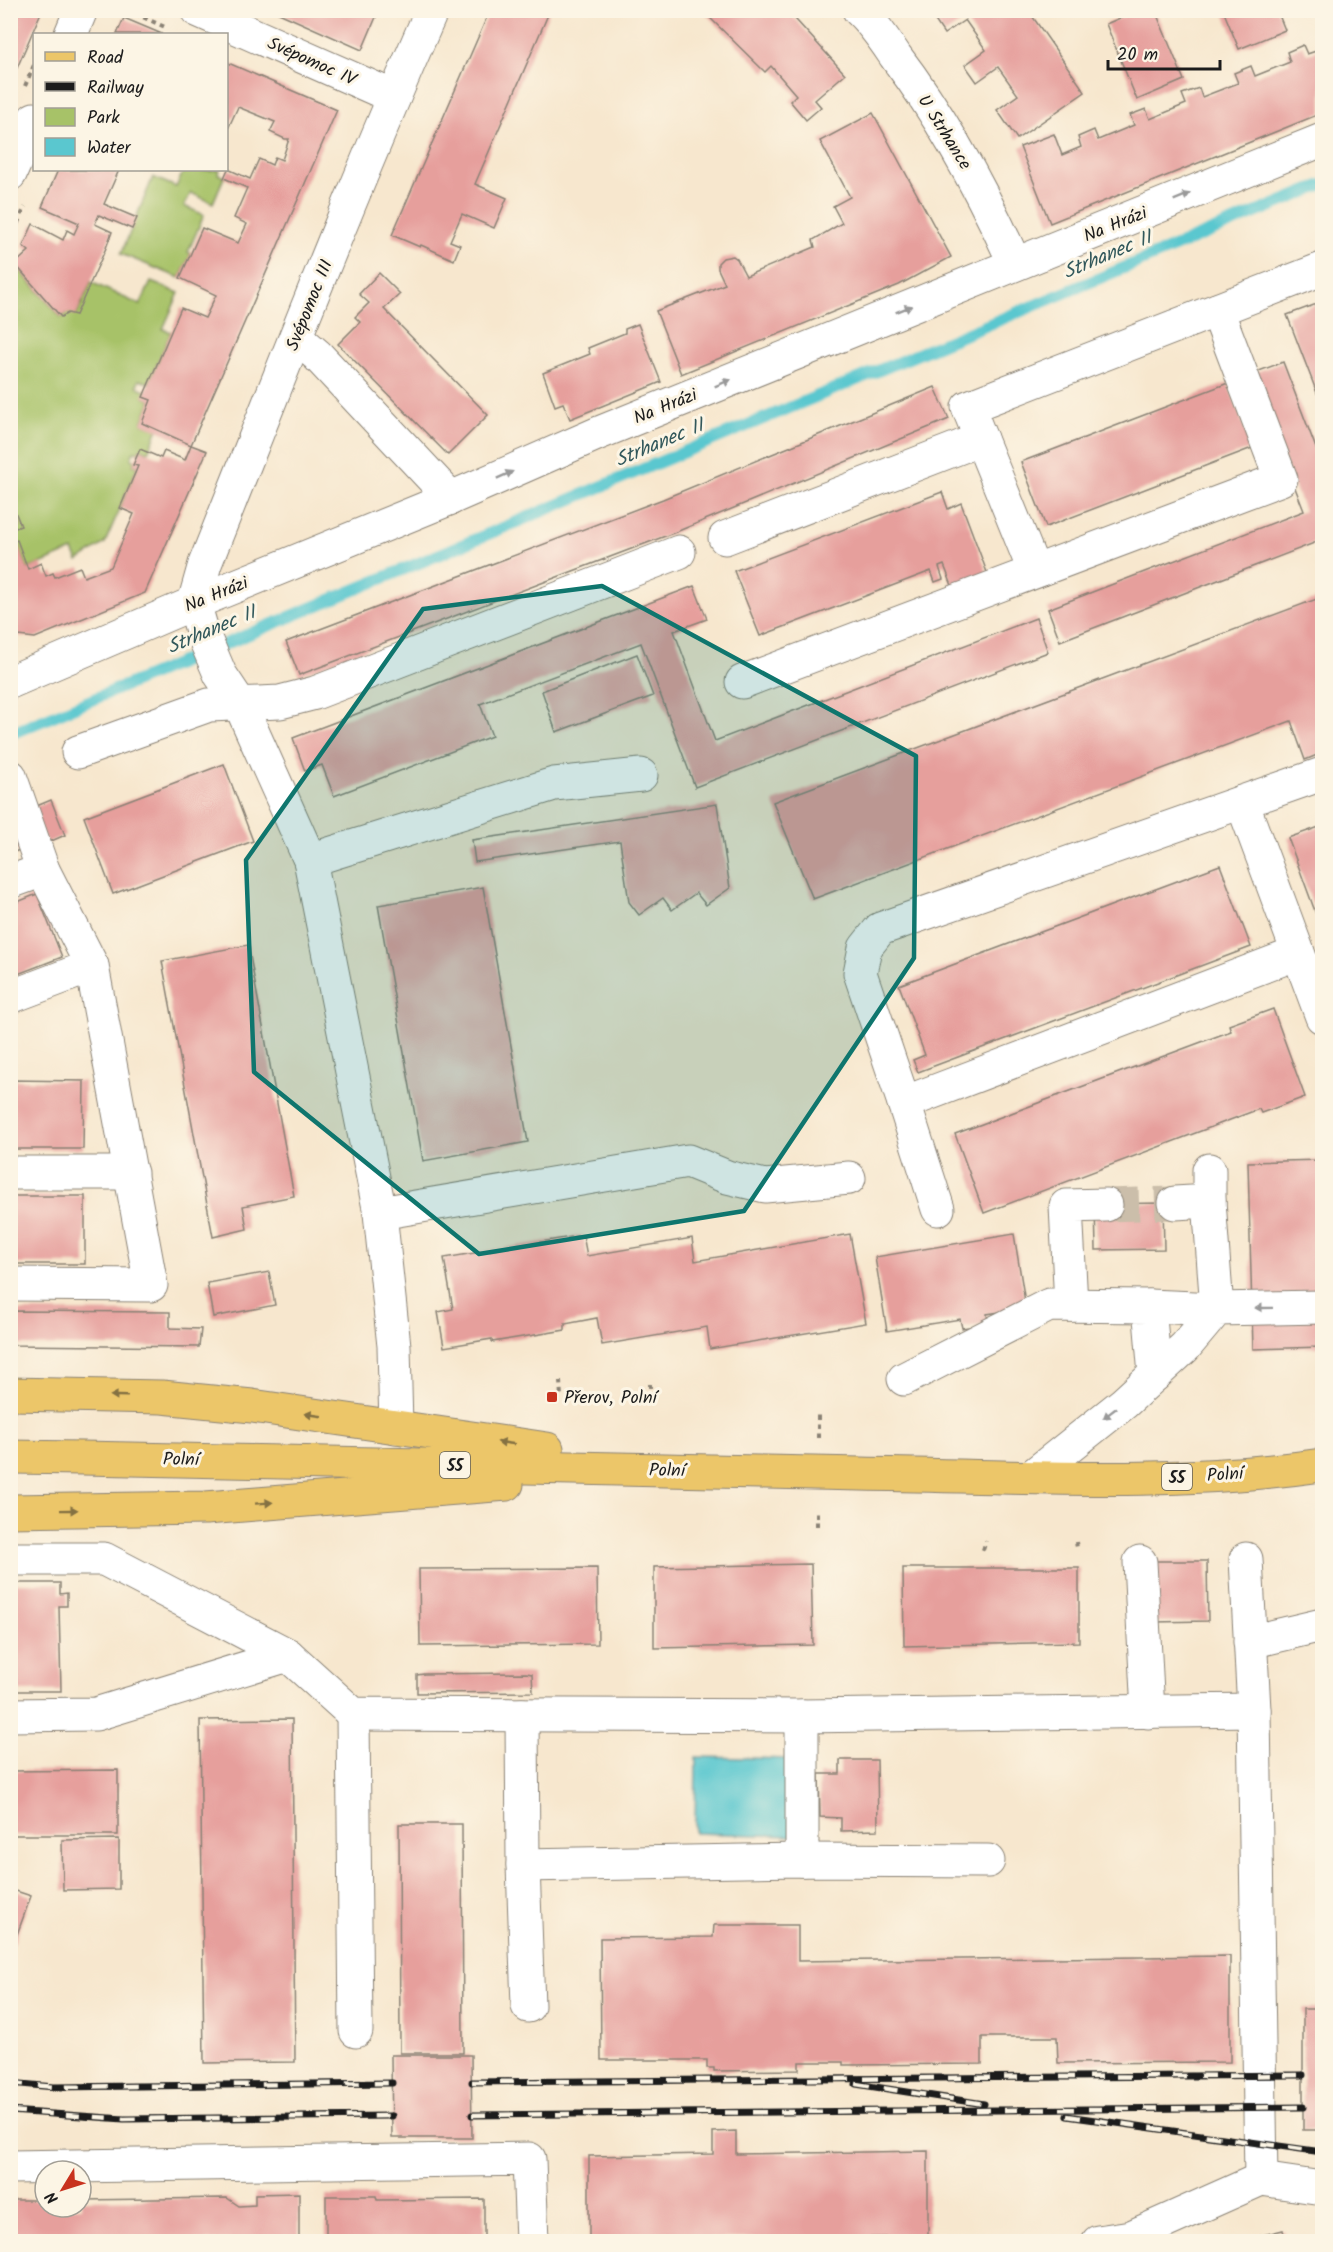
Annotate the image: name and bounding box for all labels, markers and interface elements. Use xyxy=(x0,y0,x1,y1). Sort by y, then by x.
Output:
street label: Svépomoc IV xyxy=(262,30,362,95)
legend xyxy=(33,33,228,171)
scale bar xyxy=(1108,33,1220,71)
text: 20 m xyxy=(1117,41,1158,70)
text: Road xyxy=(87,44,124,73)
text: Railway xyxy=(87,74,144,103)
street label: U Strhance xyxy=(909,89,978,176)
text: Park xyxy=(87,104,120,133)
text: Water xyxy=(87,134,132,163)
one-way arrow xyxy=(1173,192,1191,201)
street label: Na Hrázi xyxy=(1079,199,1153,251)
water label: Strhanec II xyxy=(1058,222,1160,289)
street label: Svépomoc III xyxy=(279,256,342,356)
one-way arrow xyxy=(895,304,913,313)
one-way arrow xyxy=(715,378,733,388)
street label: Na Hrázi xyxy=(629,381,703,433)
water label: Strhanec II xyxy=(610,410,712,477)
one-way arrow xyxy=(496,469,514,479)
street label: Na Hrázi xyxy=(180,569,254,621)
water label: Strhanec II xyxy=(162,597,264,664)
one-way arrow xyxy=(1255,1304,1274,1313)
place label: Přerov, Polní xyxy=(564,1384,660,1413)
marker: Přerov, Polní xyxy=(545,1390,559,1404)
one-way arrow xyxy=(110,1391,129,1401)
one-way arrow xyxy=(1103,1407,1119,1419)
one-way arrow xyxy=(304,1410,323,1419)
one-way arrow xyxy=(497,1439,516,1448)
street label: Polní xyxy=(163,1446,202,1475)
road number: 55 xyxy=(440,1452,470,1478)
street label: Polní xyxy=(649,1457,688,1486)
street label: Polní xyxy=(1206,1460,1247,1491)
road number: 55 xyxy=(1162,1464,1192,1490)
one-way arrow xyxy=(254,1499,273,1508)
one-way arrow xyxy=(59,1505,78,1515)
north arrow xyxy=(33,2159,93,2219)
text: N xyxy=(39,2186,65,2209)

